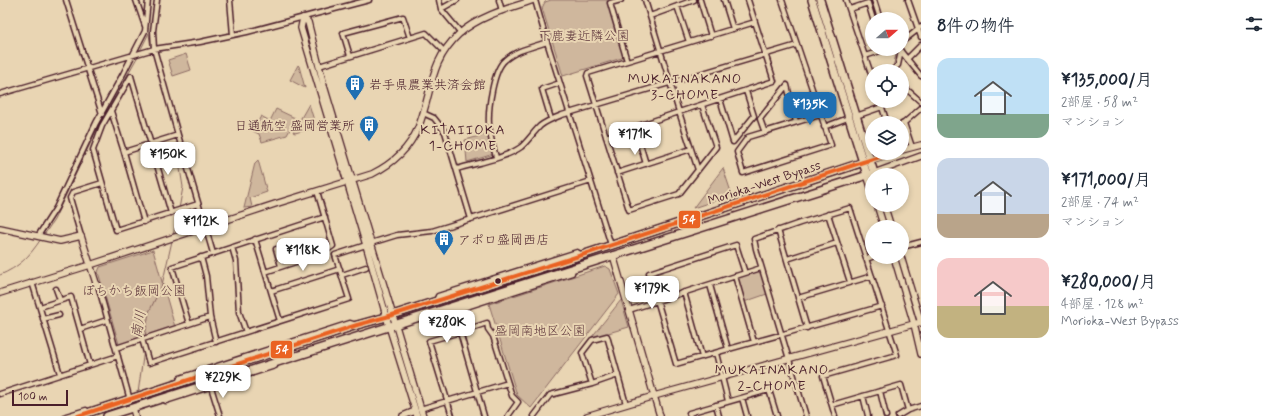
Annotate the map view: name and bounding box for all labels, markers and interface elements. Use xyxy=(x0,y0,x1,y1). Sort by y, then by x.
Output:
north arrow xyxy=(865,12,909,56)
map controls xyxy=(865,12,909,264)
icon: filters xyxy=(1243,13,1265,35)
text: 8件の物件 xyxy=(937,15,1015,37)
park label: 下鹿妻近隣公園 xyxy=(538,28,630,45)
button: locate xyxy=(865,64,909,108)
text: ¥135,000/月 xyxy=(1061,69,1153,91)
district label: MUKAINAKANO 3-CHOME xyxy=(628,70,742,104)
building icon: 岩手県農業共済会館 xyxy=(344,73,366,101)
icon: home xyxy=(969,74,1017,122)
place label: 岩手県農業共済会館 xyxy=(369,77,486,94)
pin: ¥135K xyxy=(782,92,838,126)
text: 2部屋 · 58 m² xyxy=(1061,94,1138,111)
text: ¥135K xyxy=(792,96,828,113)
building icon: 日通航空 盛岡営業所 xyxy=(358,114,380,142)
text: マンション xyxy=(1061,114,1125,131)
button: layers xyxy=(865,116,909,160)
place label: 日通航空 盛岡営業所 xyxy=(234,118,355,135)
district label: KITAIIOKA 1-CHOME xyxy=(420,121,506,155)
pin: ¥171K xyxy=(607,122,663,156)
text: ¥171K xyxy=(618,126,652,143)
pin: ¥150K xyxy=(140,142,196,176)
text: ¥150K xyxy=(149,146,187,163)
street label: Morioka-West Bypass xyxy=(706,157,823,210)
button: + xyxy=(865,168,909,212)
text: ¥171,000/月 xyxy=(1061,169,1151,191)
icon: home xyxy=(969,174,1017,222)
text: 2部屋 · 74 m² xyxy=(1061,194,1139,211)
pin: ¥112K xyxy=(173,209,229,243)
line badge: 54 xyxy=(678,210,701,229)
text: ¥112K xyxy=(183,213,219,230)
text: 54 xyxy=(682,213,696,227)
text: マンション xyxy=(1061,214,1125,231)
button: − xyxy=(865,220,909,264)
building icon: アポロ盛岡西店 xyxy=(433,228,455,256)
place label: アポロ盛岡西店 xyxy=(458,232,549,249)
pin: ¥118K xyxy=(275,238,331,272)
text: ¥118K xyxy=(285,242,321,259)
text: ¥280,000/月 xyxy=(1061,271,1156,293)
icon: home xyxy=(969,274,1017,322)
unlabelled marker xyxy=(493,276,503,286)
pin: ¥179K xyxy=(624,276,680,310)
text: ¥179K xyxy=(634,280,670,297)
park label: ぼちかち飯岡公園 xyxy=(82,283,186,300)
text: 4部屋 · 128 m² xyxy=(1061,296,1144,313)
water label: 南川 xyxy=(128,309,150,340)
pin: ¥280K xyxy=(419,310,475,344)
text: Morioka-West Bypass xyxy=(1061,313,1179,330)
text: ¥280K xyxy=(428,314,466,331)
park label: 盛岡南地区公園 xyxy=(494,323,586,340)
line badge: 54 xyxy=(270,340,293,359)
text: 54 xyxy=(275,343,289,357)
district label: MUKAINAKANO 2-CHOME xyxy=(715,361,829,395)
pin: ¥229K xyxy=(195,365,251,399)
text: ¥229K xyxy=(205,369,241,386)
scale bar xyxy=(12,388,68,407)
text: 100 m xyxy=(18,390,48,404)

